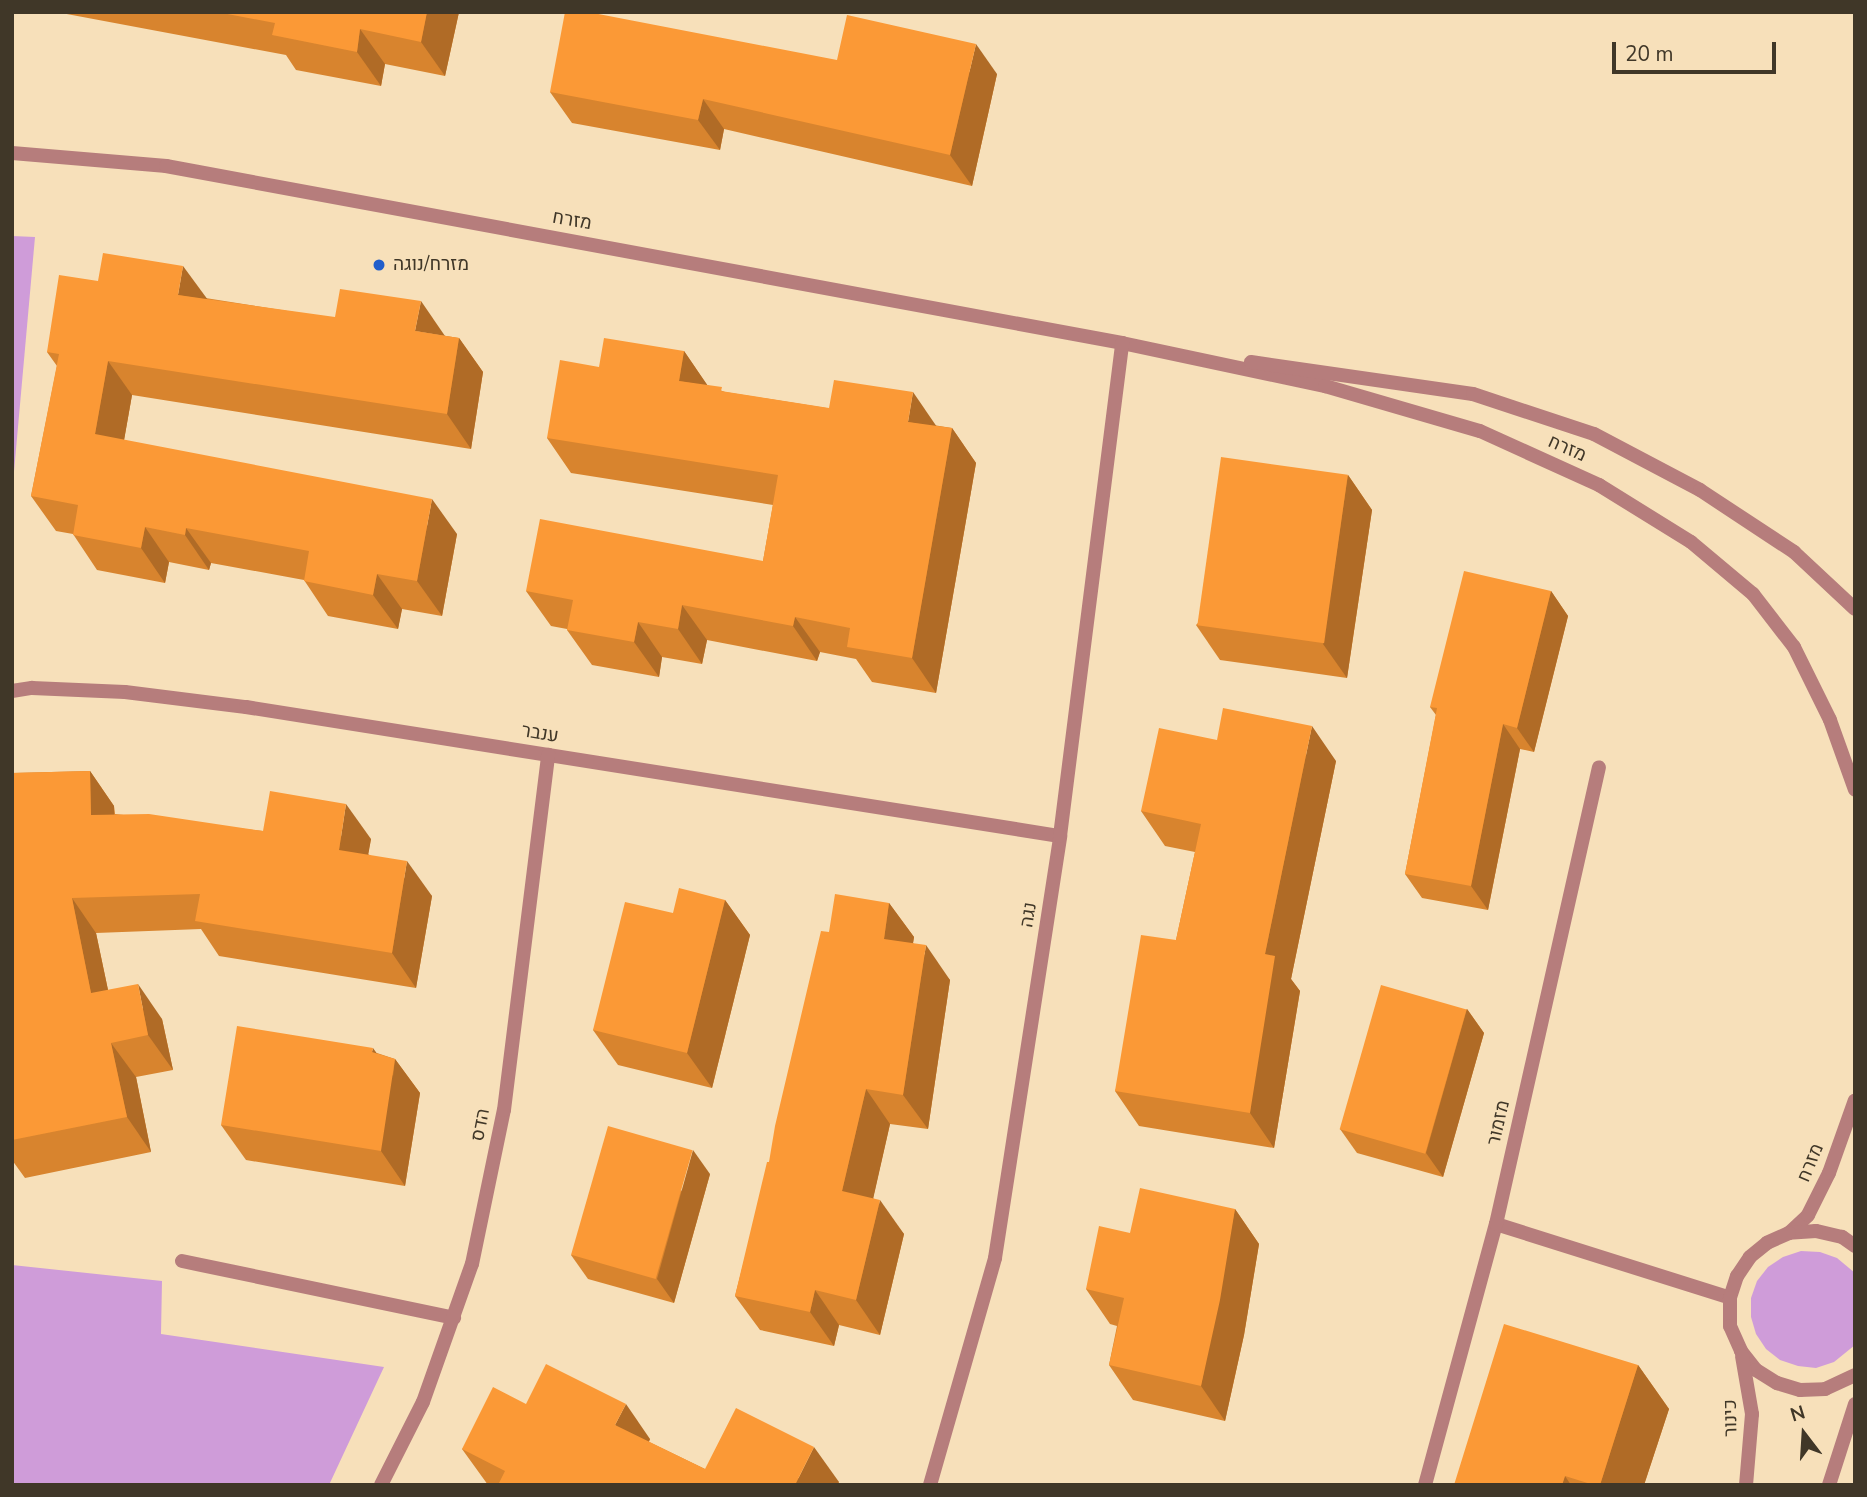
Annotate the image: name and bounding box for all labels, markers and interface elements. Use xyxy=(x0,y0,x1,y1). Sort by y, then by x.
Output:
scale bar xyxy=(1615,28,1780,72)
text: 20 m xyxy=(1625,40,1674,68)
street label: מזרח xyxy=(551,206,593,236)
place label: מזרח/נוגה xyxy=(393,254,469,276)
marker: מזרח/נוגה xyxy=(371,257,387,273)
street label: מזרח xyxy=(1544,431,1590,467)
street label: ענבר xyxy=(520,720,560,748)
street label: נגה xyxy=(1016,901,1042,929)
street label: מזמור xyxy=(1483,1098,1515,1148)
street label: הדס xyxy=(467,1107,495,1143)
street label: מזרח xyxy=(1793,1140,1829,1186)
street label: כינור xyxy=(1719,1399,1743,1437)
north arrow xyxy=(1769,1399,1839,1469)
text: N xyxy=(1787,1399,1808,1428)

